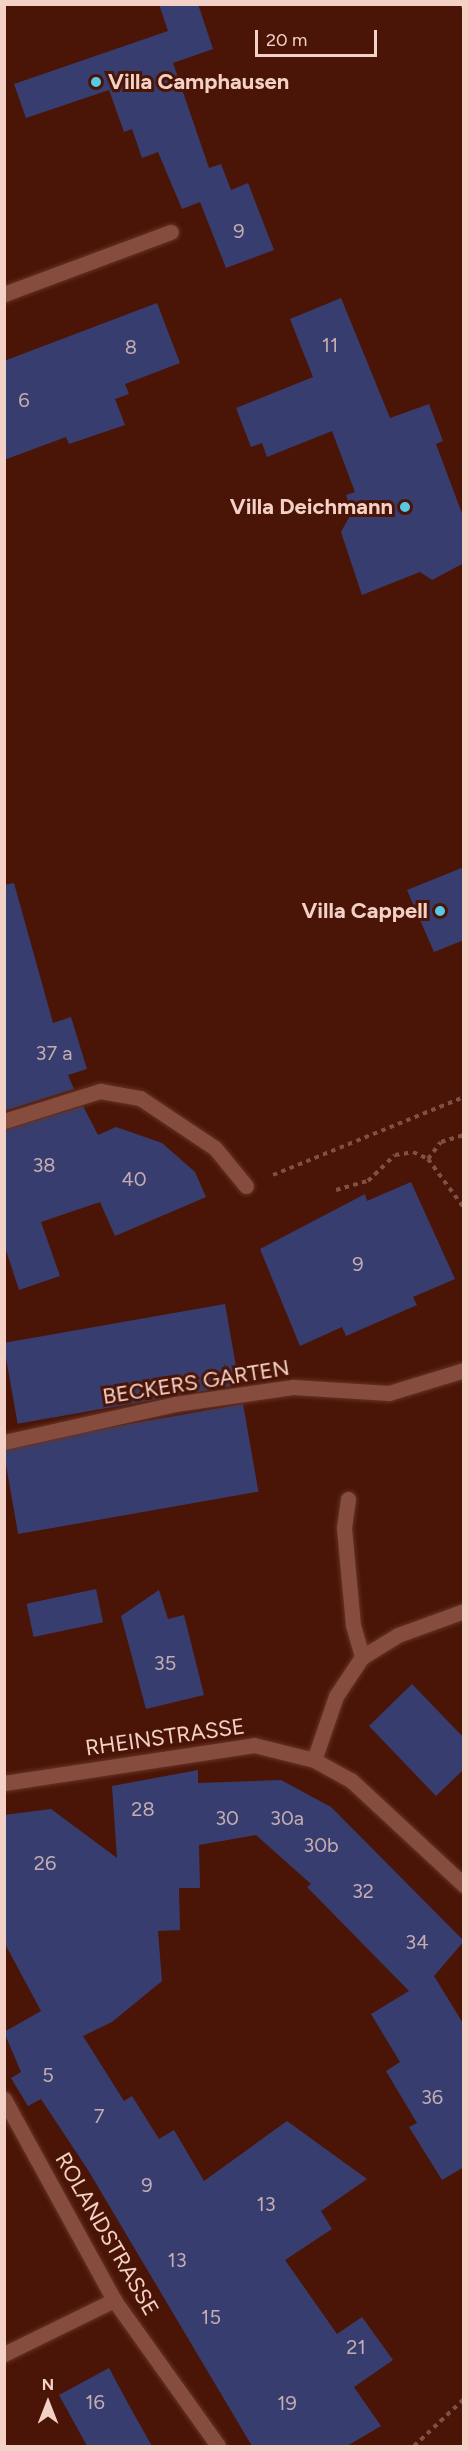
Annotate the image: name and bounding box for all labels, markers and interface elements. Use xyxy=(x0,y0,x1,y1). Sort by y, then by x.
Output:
scale bar xyxy=(258,18,380,56)
text: 20 m xyxy=(266,29,307,51)
place label: Villa Camphausen xyxy=(108,69,289,95)
marker: Villa Camphausen xyxy=(89,75,103,89)
house number: 9 xyxy=(233,219,245,243)
house number: 11 xyxy=(322,333,338,357)
house number: 8 xyxy=(125,335,137,359)
house number: 6 xyxy=(18,388,30,412)
place label: Villa Deichmann xyxy=(230,494,393,520)
marker: Villa Deichmann xyxy=(398,500,412,514)
place label: Villa Cappell xyxy=(301,898,428,924)
marker: Villa Cappell xyxy=(433,904,447,918)
house number: 37 a xyxy=(36,1041,72,1065)
house number: 38 xyxy=(32,1153,56,1177)
house number: 40 xyxy=(121,1167,147,1191)
house number: 9 xyxy=(352,1252,364,1276)
street label: BECKERS GARTEN xyxy=(101,1354,291,1410)
house number: 35 xyxy=(154,1651,176,1675)
street label: RHEINSTRASSE xyxy=(84,1713,246,1761)
house number: 28 xyxy=(131,1797,155,1821)
house number: 30 xyxy=(215,1806,239,1830)
house number: 30a xyxy=(270,1806,304,1830)
house number: 30b xyxy=(303,1833,339,1857)
house number: 26 xyxy=(34,1851,56,1875)
house number: 32 xyxy=(352,1879,374,1903)
house number: 34 xyxy=(405,1930,429,1954)
house number: 5 xyxy=(42,2063,54,2087)
house number: 36 xyxy=(421,2085,443,2109)
house number: 7 xyxy=(94,2104,104,2128)
street label: ROLANDSTRASSE xyxy=(50,2148,164,2320)
house number: 9 xyxy=(141,2173,153,2197)
house number: 13 xyxy=(256,2192,276,2216)
house number: 13 xyxy=(167,2248,187,2272)
house number: 15 xyxy=(201,2305,221,2329)
house number: 21 xyxy=(346,2335,366,2359)
north arrow xyxy=(18,2373,78,2433)
text: N xyxy=(42,2375,54,2394)
house number: 16 xyxy=(85,2390,105,2414)
house number: 19 xyxy=(277,2391,297,2415)

